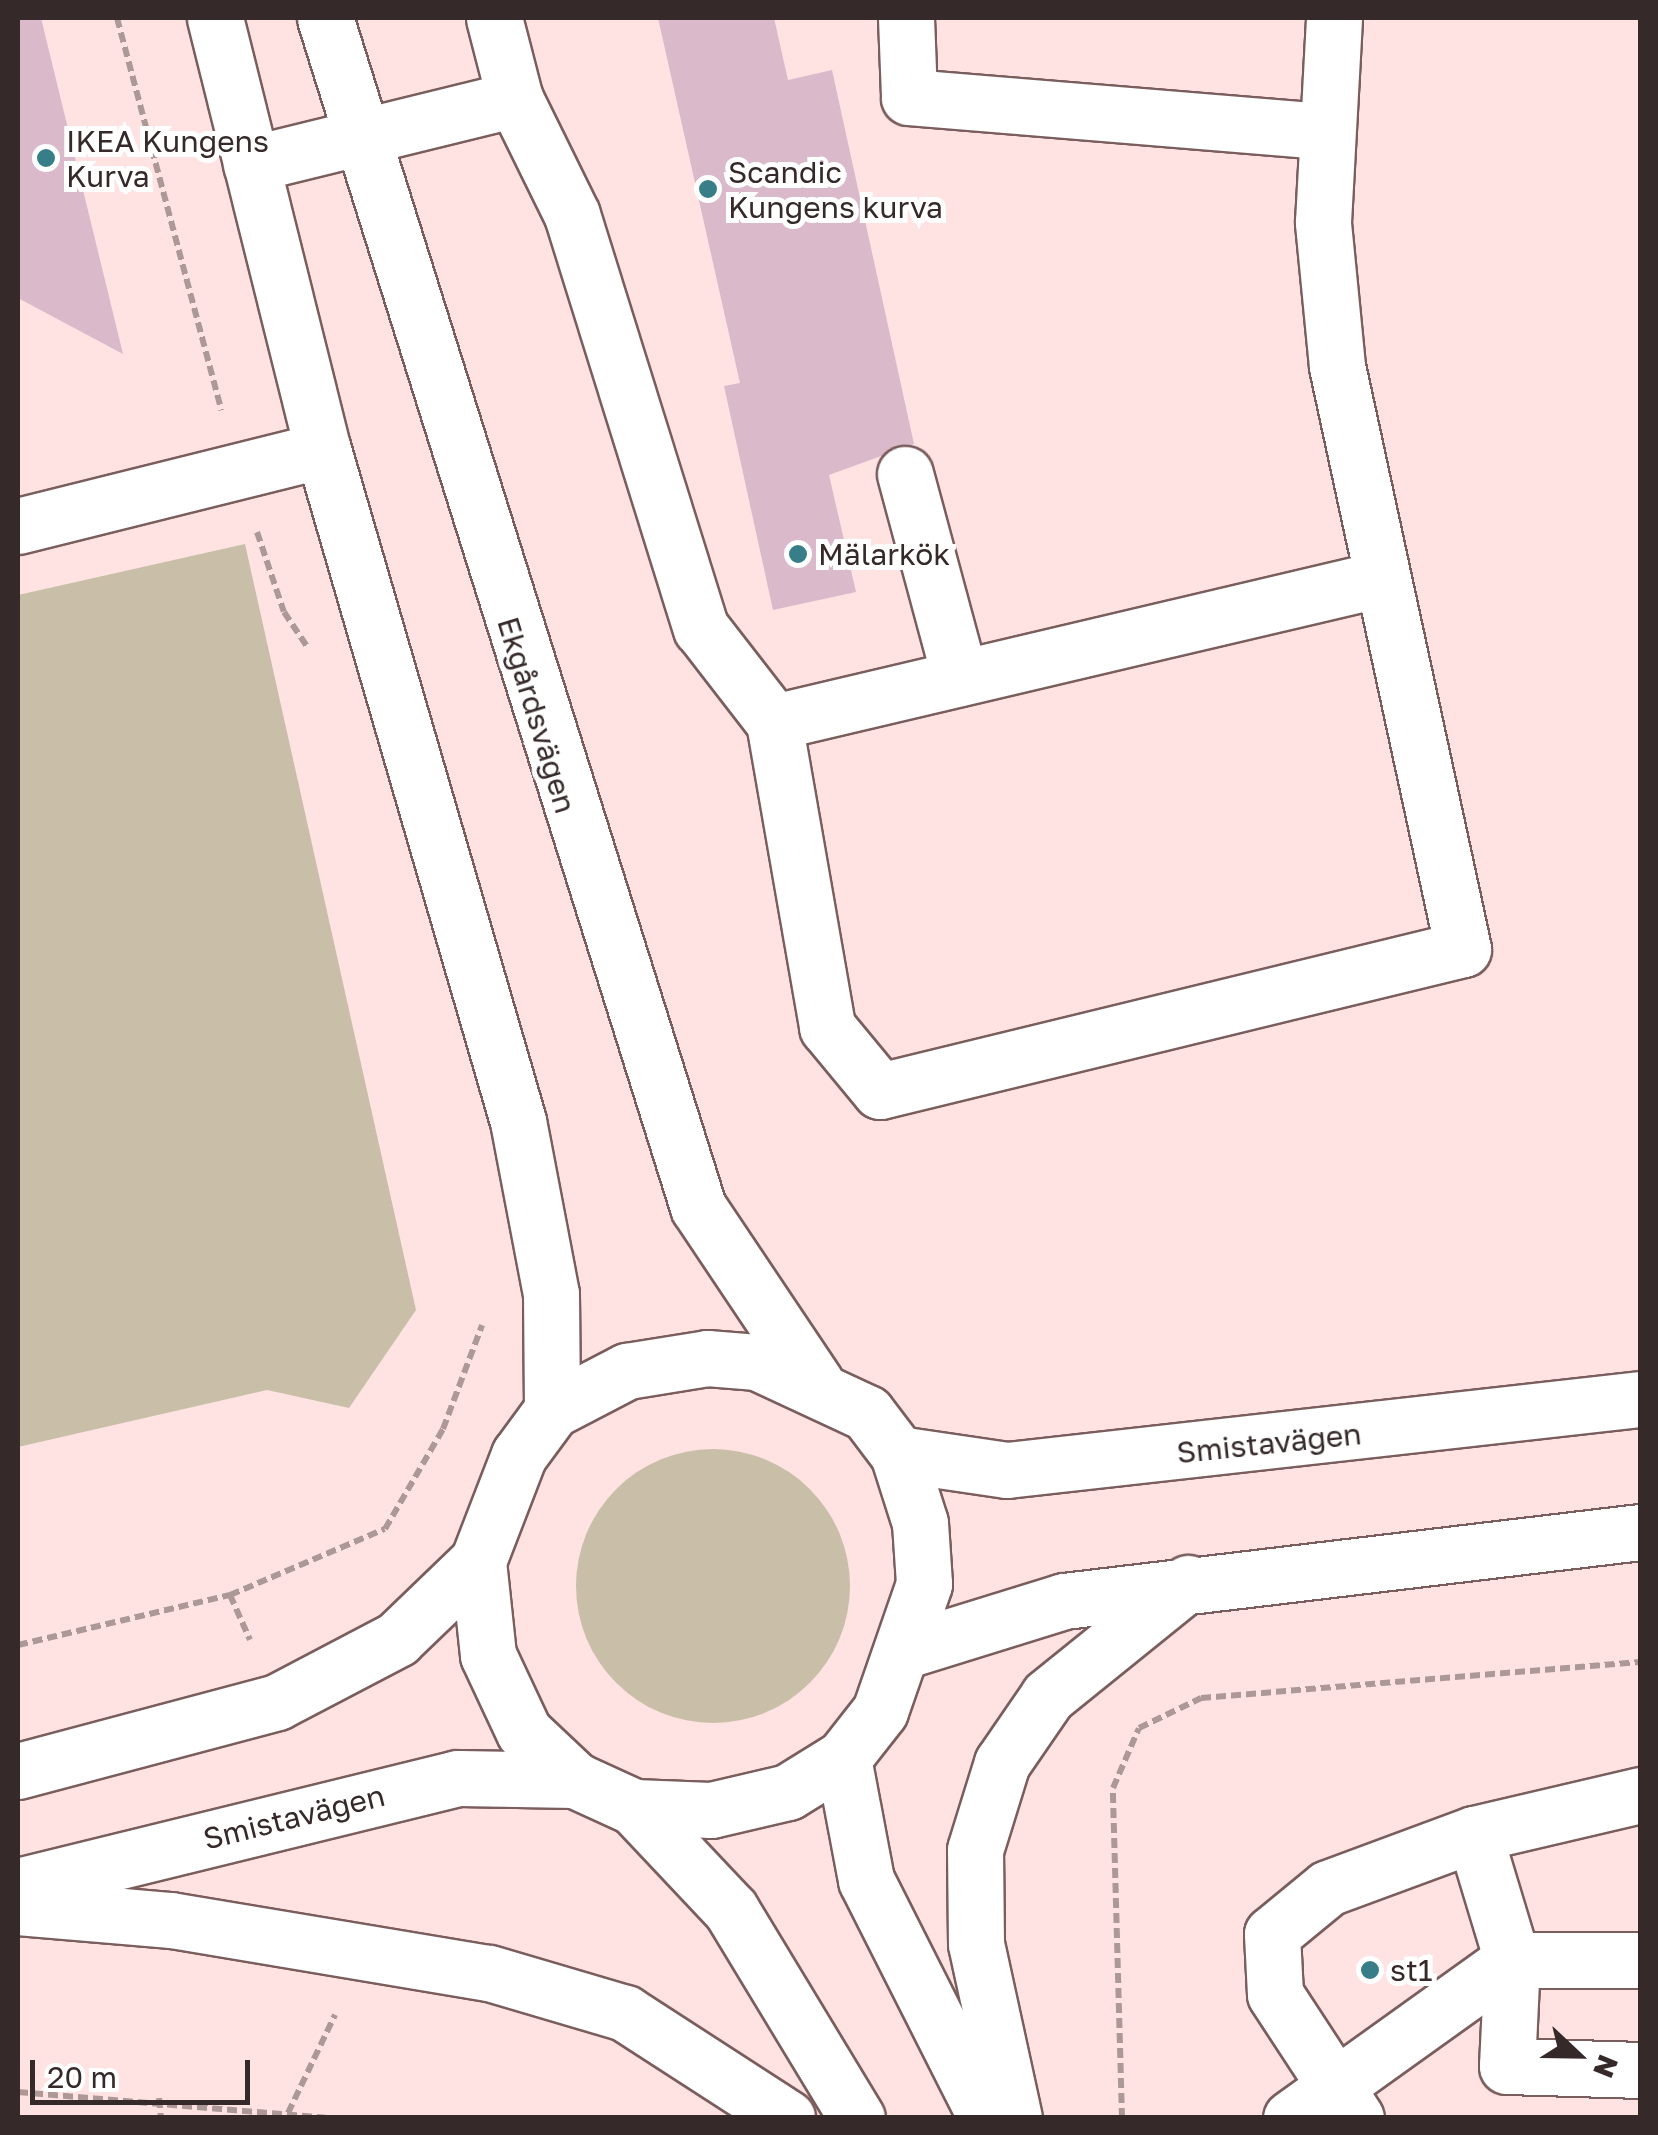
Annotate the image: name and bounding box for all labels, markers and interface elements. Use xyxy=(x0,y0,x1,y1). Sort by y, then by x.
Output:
place label: IKEA Kungens Kurva xyxy=(66,123,269,194)
marker: IKEA Kungens Kurva xyxy=(35,147,57,169)
place label: Scandic Kungens kurva xyxy=(728,154,943,224)
marker: Scandic Kungens kurva xyxy=(697,178,719,200)
place label: Mälarkök xyxy=(818,536,950,572)
marker: Mälarkök xyxy=(787,543,809,565)
street label: Ekgårdsvägen xyxy=(490,613,584,817)
street label: Smistavägen xyxy=(1175,1415,1363,1471)
street label: Smistavägen xyxy=(200,1777,388,1857)
place label: st1 xyxy=(1390,1952,1432,1988)
marker: st1 xyxy=(1359,1959,1381,1981)
north arrow xyxy=(1528,2005,1628,2105)
scale bar xyxy=(35,2040,255,2102)
text: N xyxy=(1587,2050,1626,2082)
text: 20 m xyxy=(47,2059,117,2095)

